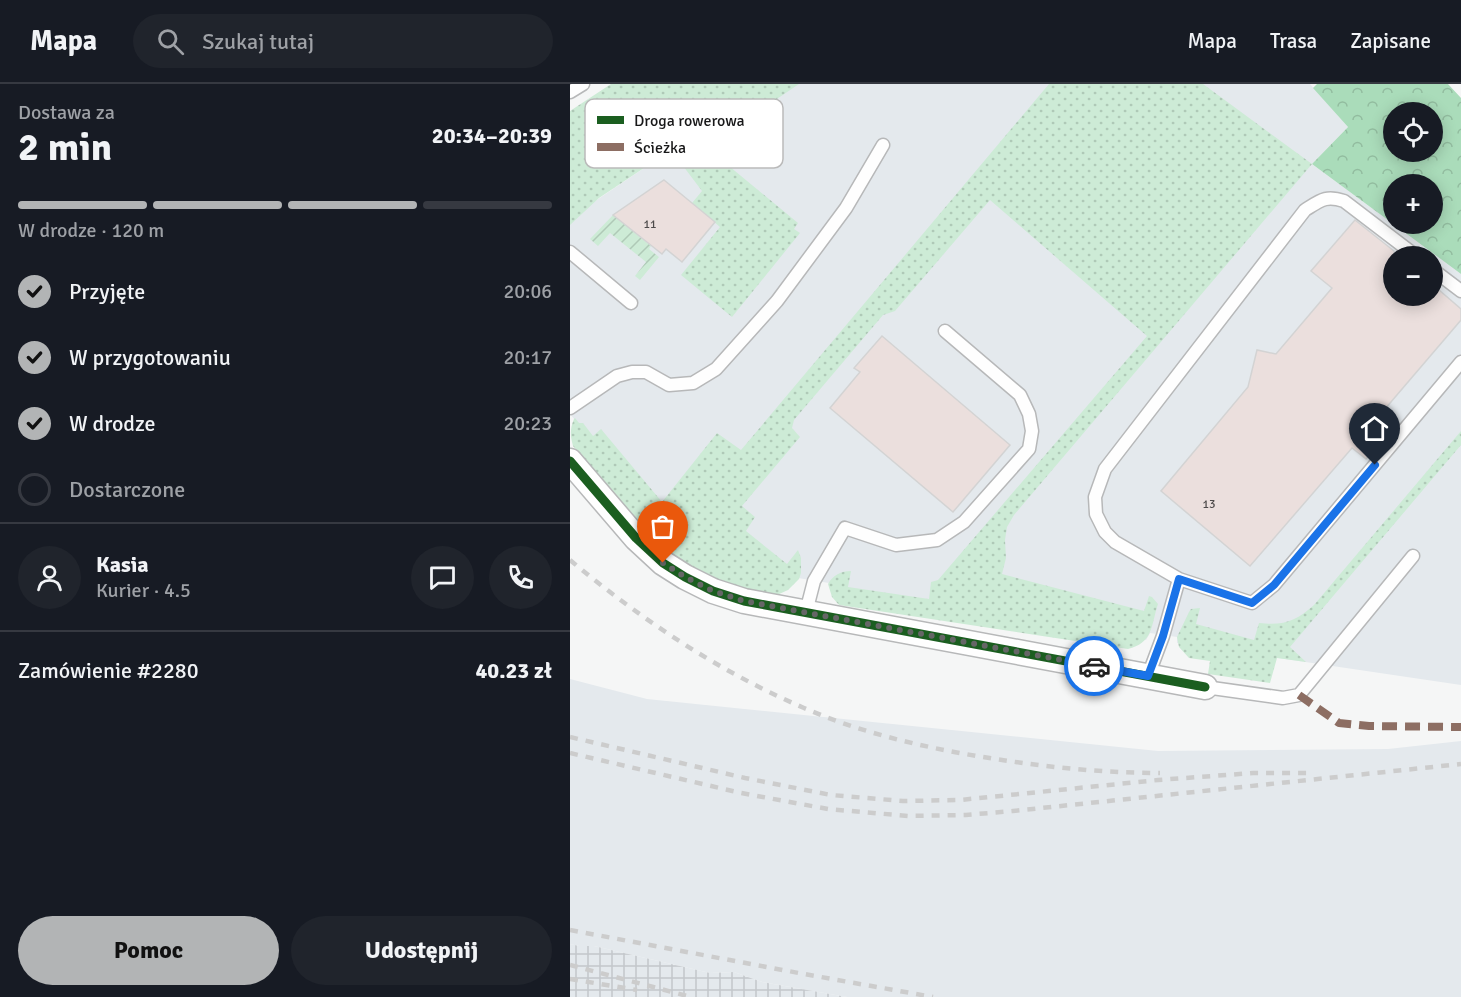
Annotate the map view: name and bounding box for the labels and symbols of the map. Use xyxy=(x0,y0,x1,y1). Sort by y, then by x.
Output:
legend xyxy=(585,99,783,168)
text: Droga rowerowa xyxy=(634,111,745,131)
text: Ścieżka xyxy=(634,138,686,158)
house number: 11 xyxy=(644,217,656,232)
pin xyxy=(1349,403,1400,465)
house number: 13 xyxy=(1203,497,1215,512)
pin xyxy=(637,501,688,563)
courier xyxy=(1064,636,1124,696)

